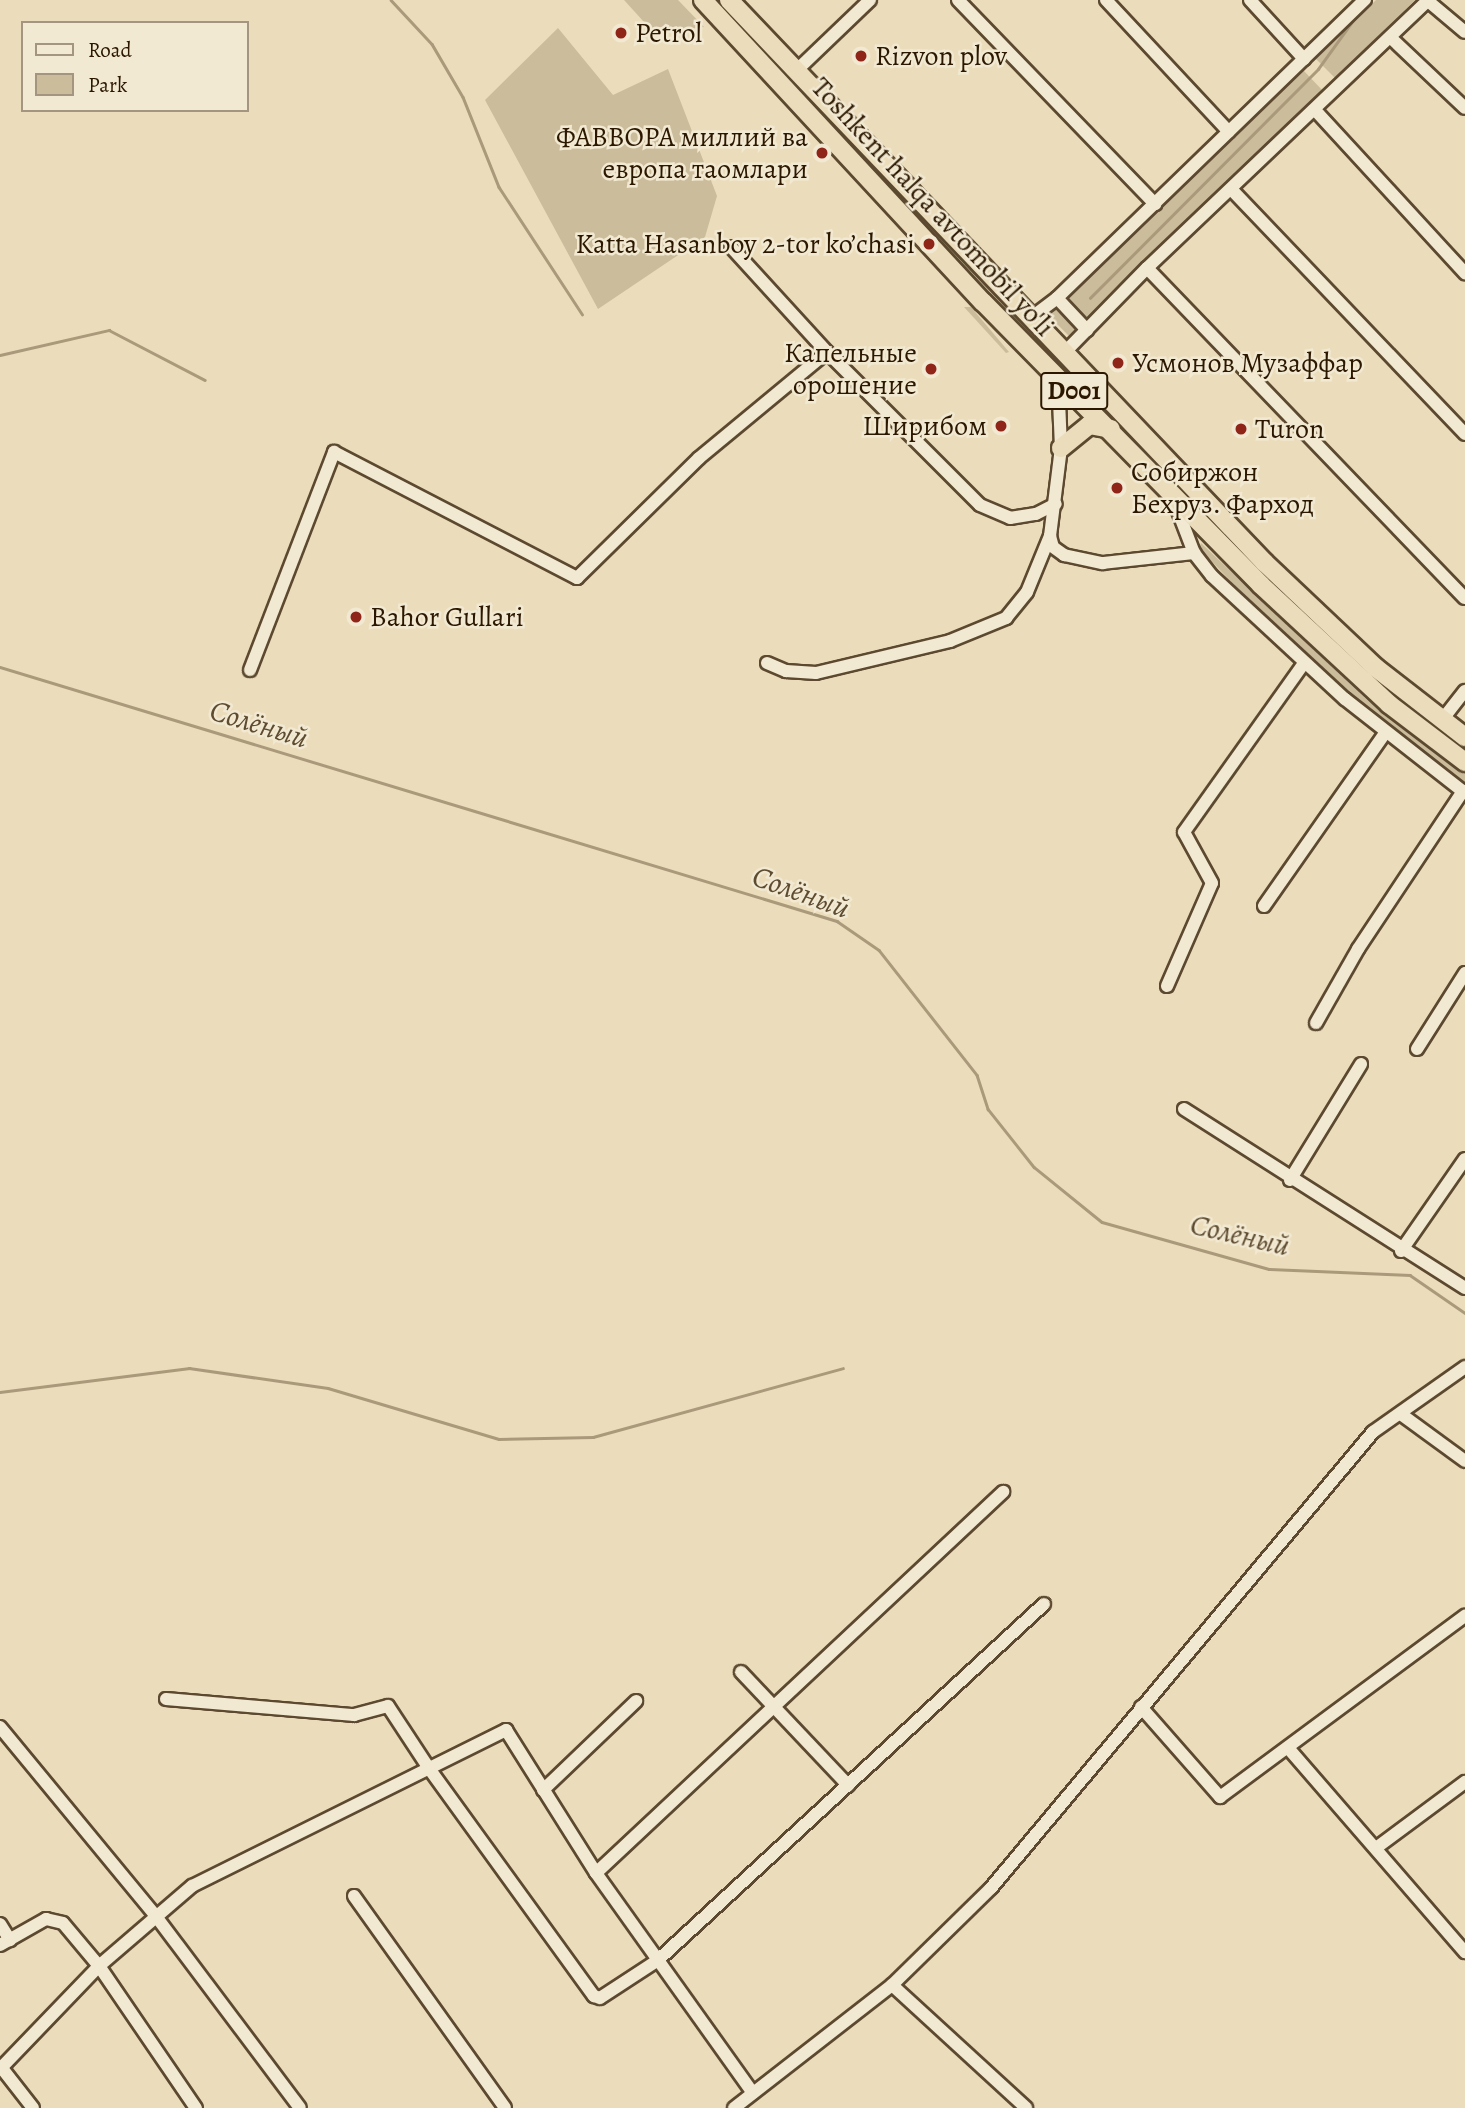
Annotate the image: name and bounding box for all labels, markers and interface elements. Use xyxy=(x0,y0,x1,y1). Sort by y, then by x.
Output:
place label: Petrol xyxy=(635,16,702,50)
legend xyxy=(21,21,248,112)
marker: Petrol xyxy=(613,25,629,41)
text: Road xyxy=(88,36,132,64)
place label: Rizvon plov xyxy=(875,39,1007,73)
marker: Rizvon plov xyxy=(853,48,869,64)
text: Park xyxy=(88,71,127,99)
street label: Toshkent halqa avtomobil yo'li xyxy=(804,71,1062,343)
place label: ФАВВОРА миллий ва европа таомлари xyxy=(556,120,808,186)
marker: ФАВВОРА миллий ва европа таомлари xyxy=(814,145,830,161)
place label: Katta Hasanboy 2-tor ko’chasi xyxy=(576,227,915,261)
marker: Katta Hasanboy 2-tor ko’chasi xyxy=(921,236,937,252)
place label: Капельные орошение xyxy=(784,336,917,402)
place label: Усмонов Музаффар xyxy=(1132,346,1363,380)
marker: Усмонов Музаффар xyxy=(1110,355,1126,371)
marker: Капельные орошение xyxy=(923,361,939,377)
road number: D001 xyxy=(1039,368,1109,414)
place label: Ширибом xyxy=(862,409,987,443)
place label: Turon xyxy=(1255,412,1324,446)
marker: Ширибом xyxy=(993,418,1009,434)
marker: Turon xyxy=(1233,421,1249,437)
place label: Собиржон Бехруз. Фарход xyxy=(1131,455,1315,521)
marker: Собиржон Бехруз. Фарход xyxy=(1109,480,1125,496)
place label: Bahor Gullari xyxy=(370,600,524,634)
marker: Bahor Gullari xyxy=(348,609,364,625)
water label: Солёный xyxy=(206,692,312,756)
water label: Солёный xyxy=(748,858,854,926)
water label: Солёный xyxy=(1187,1206,1293,1264)

